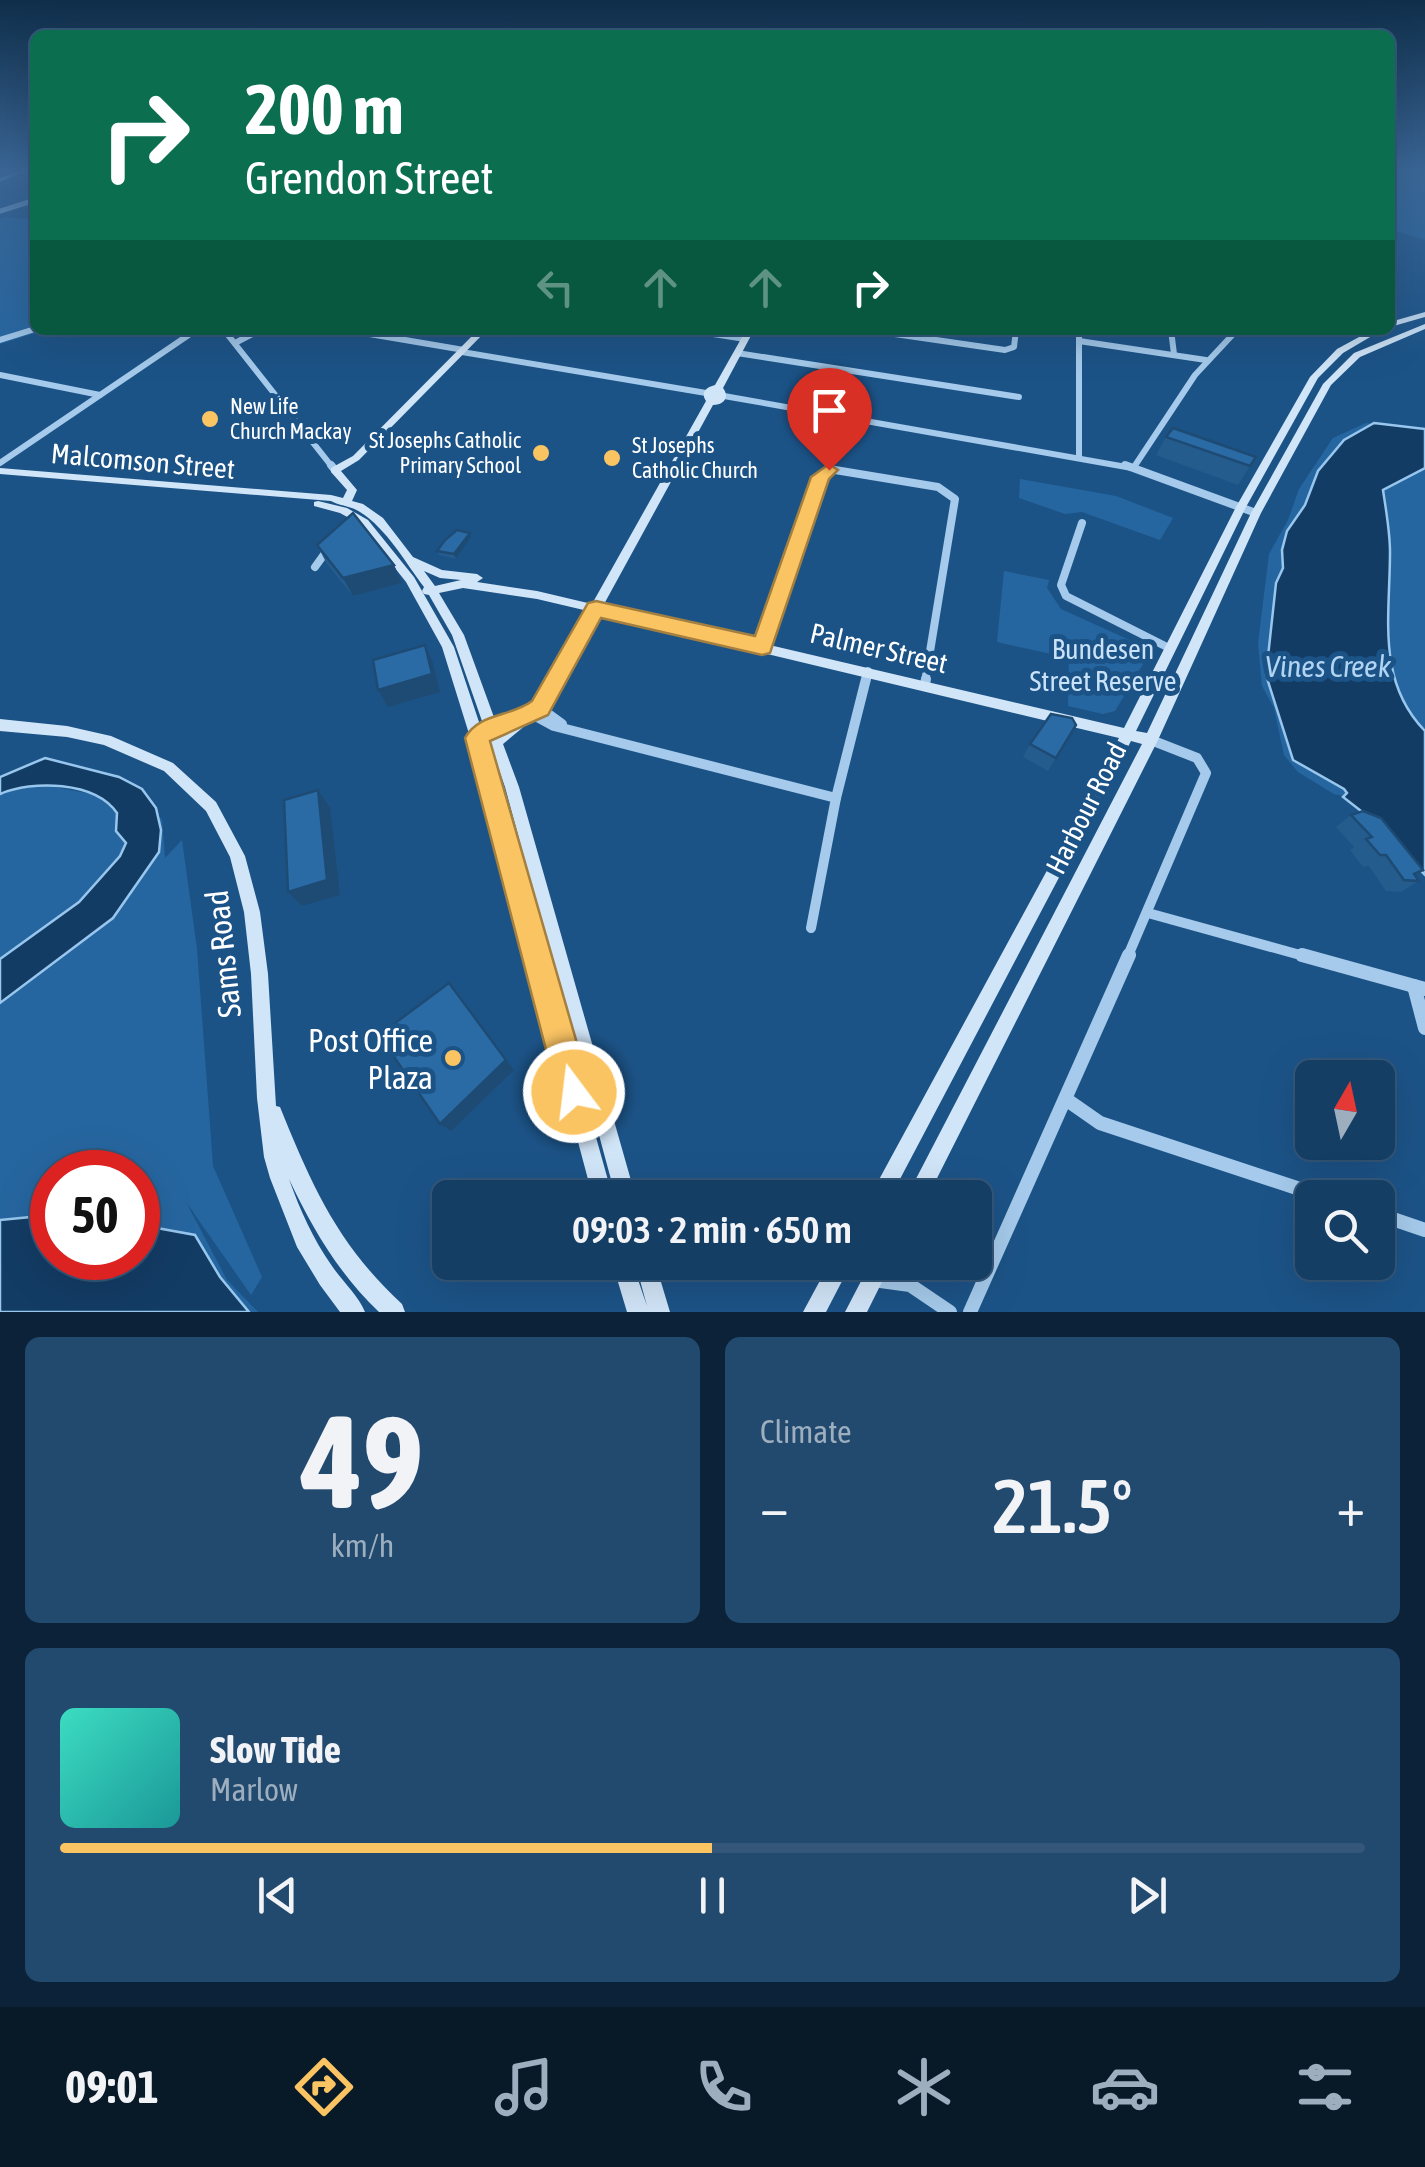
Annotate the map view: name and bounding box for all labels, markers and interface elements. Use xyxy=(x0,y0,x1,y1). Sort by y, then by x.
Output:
text: 200 m xyxy=(245,69,404,149)
icon: right xyxy=(80,70,210,200)
text: Grendon Street xyxy=(245,152,494,204)
icon: left xyxy=(528,260,583,315)
icon: ahead xyxy=(633,260,688,315)
icon: ahead xyxy=(738,260,793,315)
icon: right xyxy=(843,260,898,315)
pin xyxy=(787,368,872,471)
icon: arrive xyxy=(802,383,857,438)
place label: New Life Church Mackay xyxy=(230,393,352,444)
marker: New Life Church Mackay xyxy=(199,408,221,430)
place label: St Josephs Catholic Primary School xyxy=(369,427,522,478)
place label: St Josephs Catholic Church xyxy=(632,432,758,483)
street label: Malcomson Street xyxy=(50,437,236,485)
marker: St Josephs Catholic Primary School xyxy=(530,442,552,464)
marker: St Josephs Catholic Church xyxy=(601,447,623,469)
street label: Palmer Street xyxy=(807,617,951,679)
park label: Bundesen Street Reserve xyxy=(1030,633,1176,697)
water label: Vines Creek xyxy=(1265,649,1392,683)
street label: Harbour Road xyxy=(1039,737,1133,879)
street label: Sams Road xyxy=(198,888,248,1020)
place label: Post Office Plaza xyxy=(308,1022,433,1096)
position arrow xyxy=(522,1040,626,1144)
marker: Post Office Plaza xyxy=(442,1047,464,1069)
north arrow xyxy=(1295,1060,1395,1160)
map controls xyxy=(1295,1060,1395,1280)
speed limit sign: 50 xyxy=(30,1150,160,1280)
button: search xyxy=(1295,1180,1395,1280)
text: 09:03 · 2 min · 650 m xyxy=(572,1208,852,1251)
text: 49 xyxy=(301,1387,424,1536)
text: Climate xyxy=(760,1413,852,1450)
text: 21.5° xyxy=(993,1463,1132,1549)
text: − xyxy=(760,1475,789,1538)
text: + xyxy=(1336,1475,1365,1538)
text: km/h xyxy=(331,1527,394,1564)
text: Slow Tide xyxy=(210,1728,341,1771)
text: Marlow xyxy=(210,1771,298,1808)
icon: previous xyxy=(250,1868,305,1923)
icon: pause xyxy=(685,1868,740,1923)
icon: next xyxy=(1120,1868,1175,1923)
icon: directions xyxy=(289,2052,359,2122)
icon: music xyxy=(489,2052,559,2122)
icon: phone xyxy=(689,2052,759,2122)
icon: climate xyxy=(889,2052,959,2122)
icon: car xyxy=(1090,2052,1160,2122)
icon: filters xyxy=(1290,2052,1360,2122)
text: 09:01 xyxy=(65,2061,159,2113)

